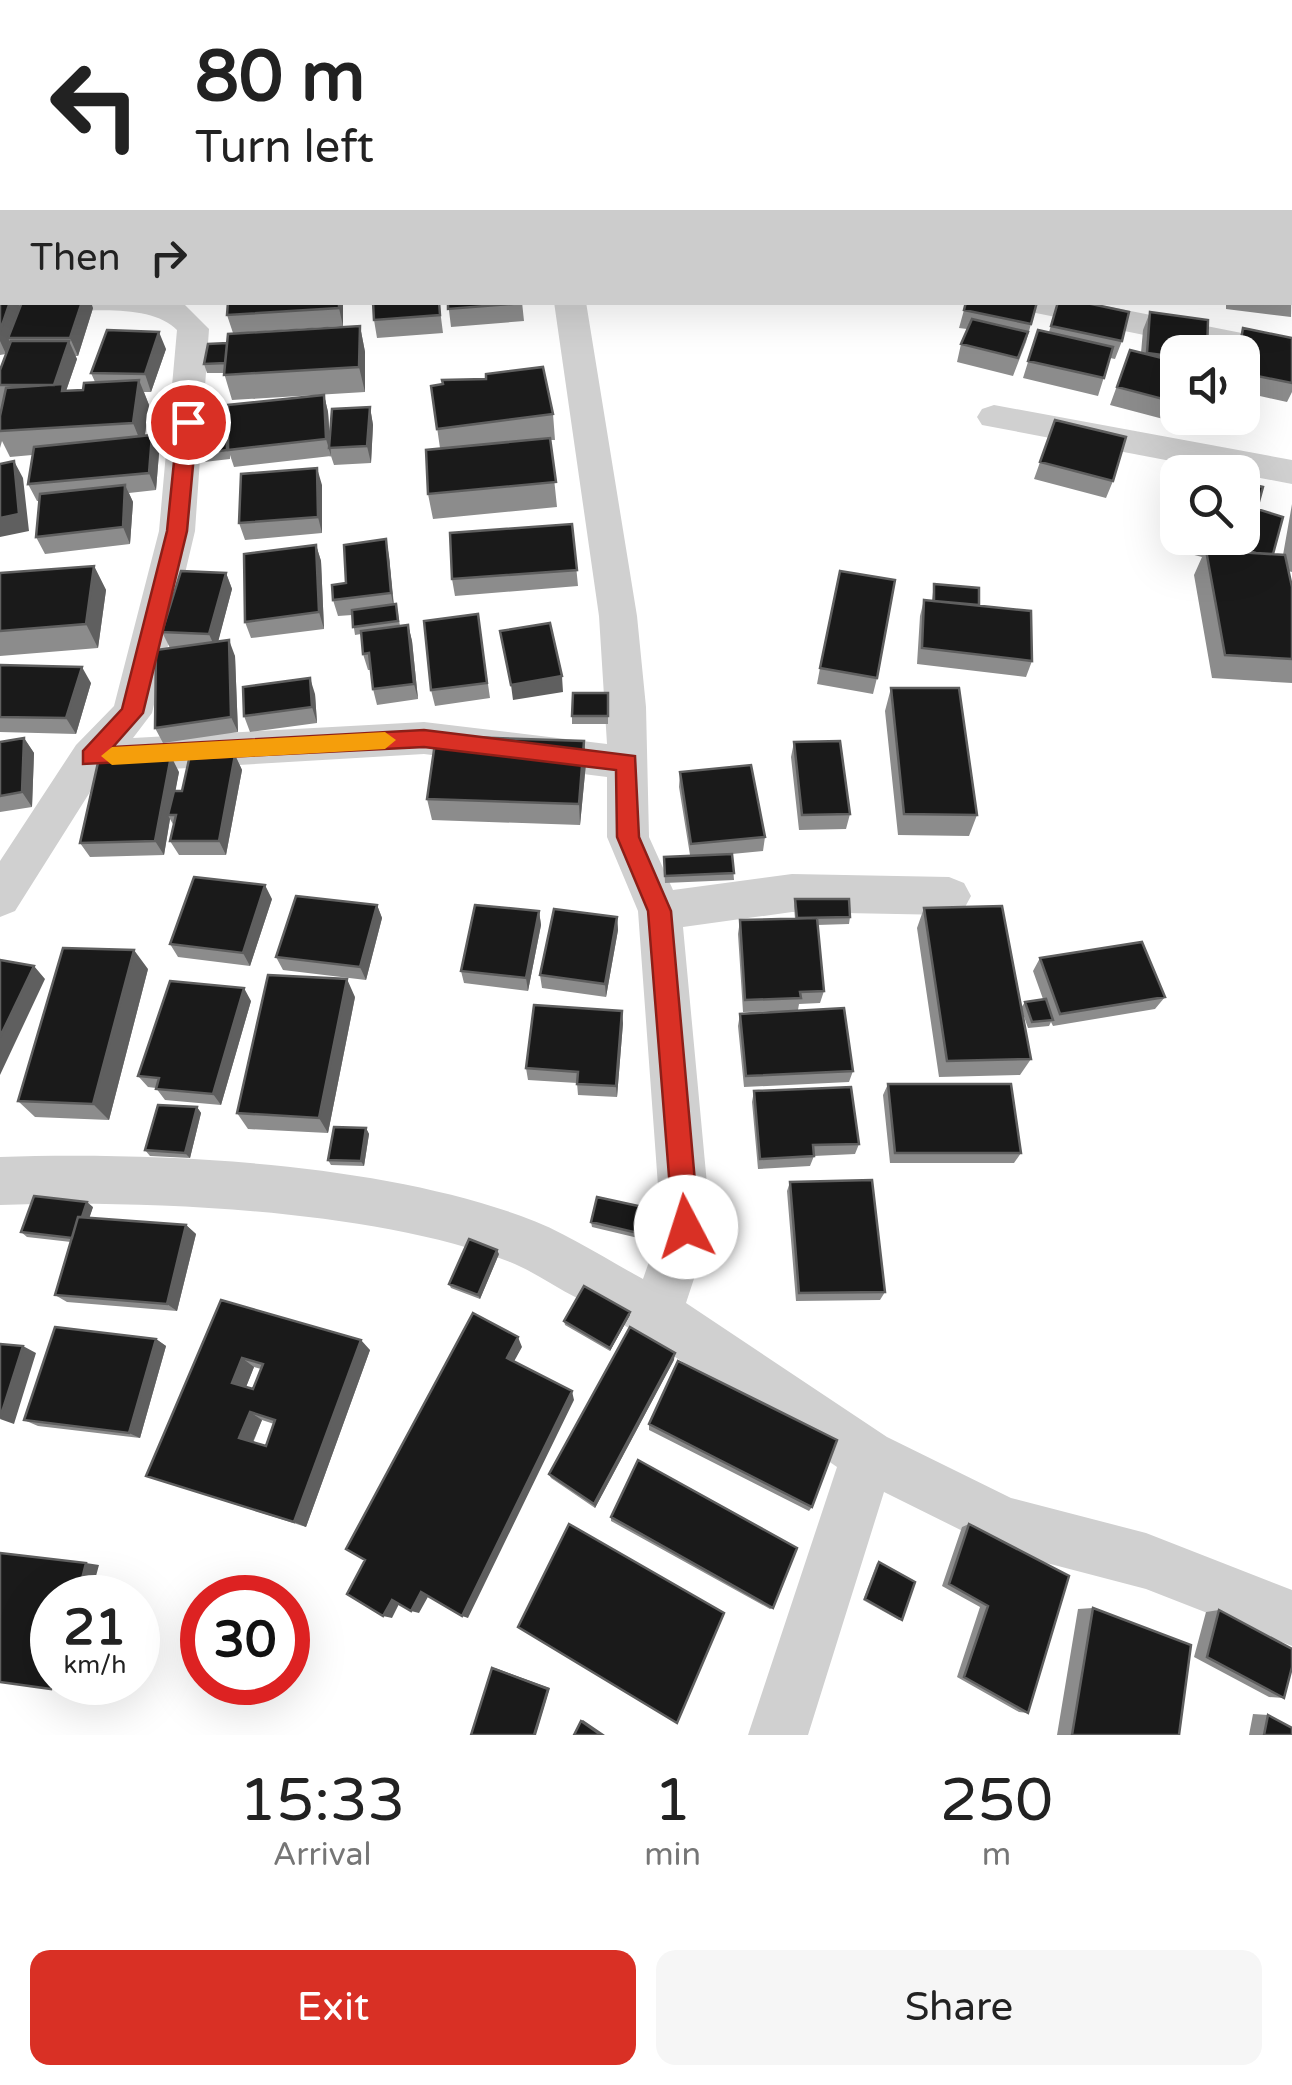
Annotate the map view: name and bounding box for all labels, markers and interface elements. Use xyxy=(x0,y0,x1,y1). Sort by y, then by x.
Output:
text: 80 m xyxy=(195,36,365,120)
icon: left xyxy=(30,40,160,170)
text: Turn left xyxy=(195,121,374,175)
icon: right xyxy=(141,230,196,285)
text: Then xyxy=(30,235,121,281)
map controls xyxy=(1160,335,1260,555)
button: sound xyxy=(1160,335,1260,435)
pin xyxy=(146,380,231,465)
icon: arrive xyxy=(161,395,216,450)
button: search xyxy=(1160,455,1260,555)
position arrow xyxy=(634,1175,738,1279)
speed limit sign: 30 xyxy=(180,1575,310,1705)
text: 21 xyxy=(64,1598,126,1658)
text: km/h xyxy=(64,1650,126,1680)
text: 15:33 xyxy=(239,1765,405,1837)
text: 1 xyxy=(654,1765,691,1837)
text: 250 xyxy=(940,1765,1053,1837)
text: Arrival xyxy=(273,1836,372,1874)
text: min xyxy=(644,1836,701,1874)
text: m xyxy=(982,1836,1011,1874)
button: Exit xyxy=(30,1950,636,2065)
button: Share xyxy=(656,1950,1262,2065)

